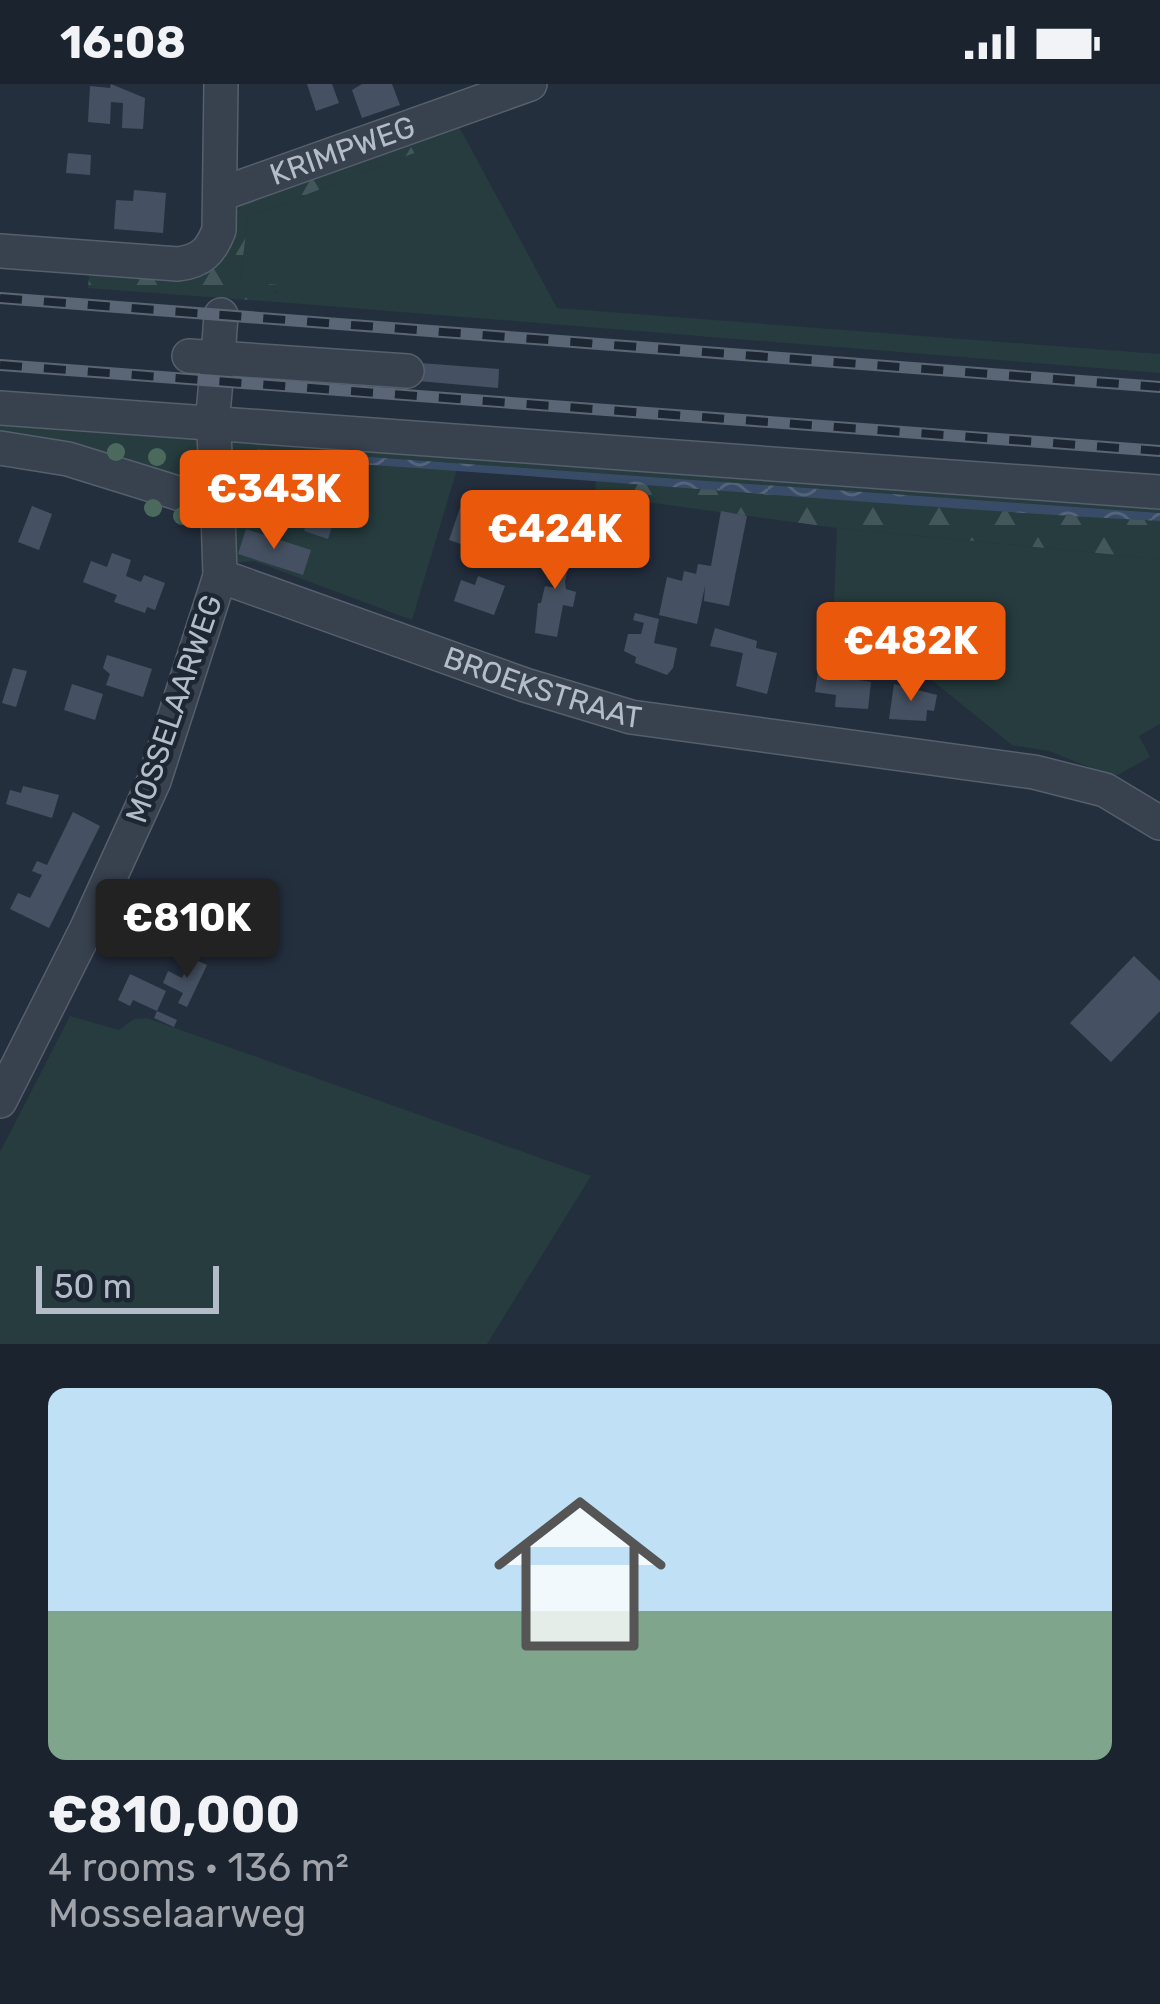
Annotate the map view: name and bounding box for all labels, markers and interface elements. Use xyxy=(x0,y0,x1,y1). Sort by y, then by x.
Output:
text: 16:08 xyxy=(60,16,186,69)
street label: KRIMPWEG xyxy=(265,108,420,193)
pin: €343K xyxy=(190,450,358,552)
text: €343K xyxy=(207,466,341,512)
pin: €424K xyxy=(471,490,639,592)
text: €424K xyxy=(488,506,622,552)
street label: MOSSELAARWEG xyxy=(118,590,230,828)
pin: €482K xyxy=(827,602,995,704)
text: €482K xyxy=(844,618,978,664)
street label: BROEKSTRAAT xyxy=(439,639,644,736)
pin: €810K xyxy=(103,879,271,981)
text: €810K xyxy=(123,895,251,941)
scale bar xyxy=(36,1260,219,1313)
text: 50 m xyxy=(54,1267,132,1306)
icon: home xyxy=(472,1466,688,1682)
text: €810,000 xyxy=(48,1784,300,1845)
text: 4 rooms · 136 m² xyxy=(48,1845,349,1891)
text: Mosselaarweg xyxy=(48,1891,306,1937)

